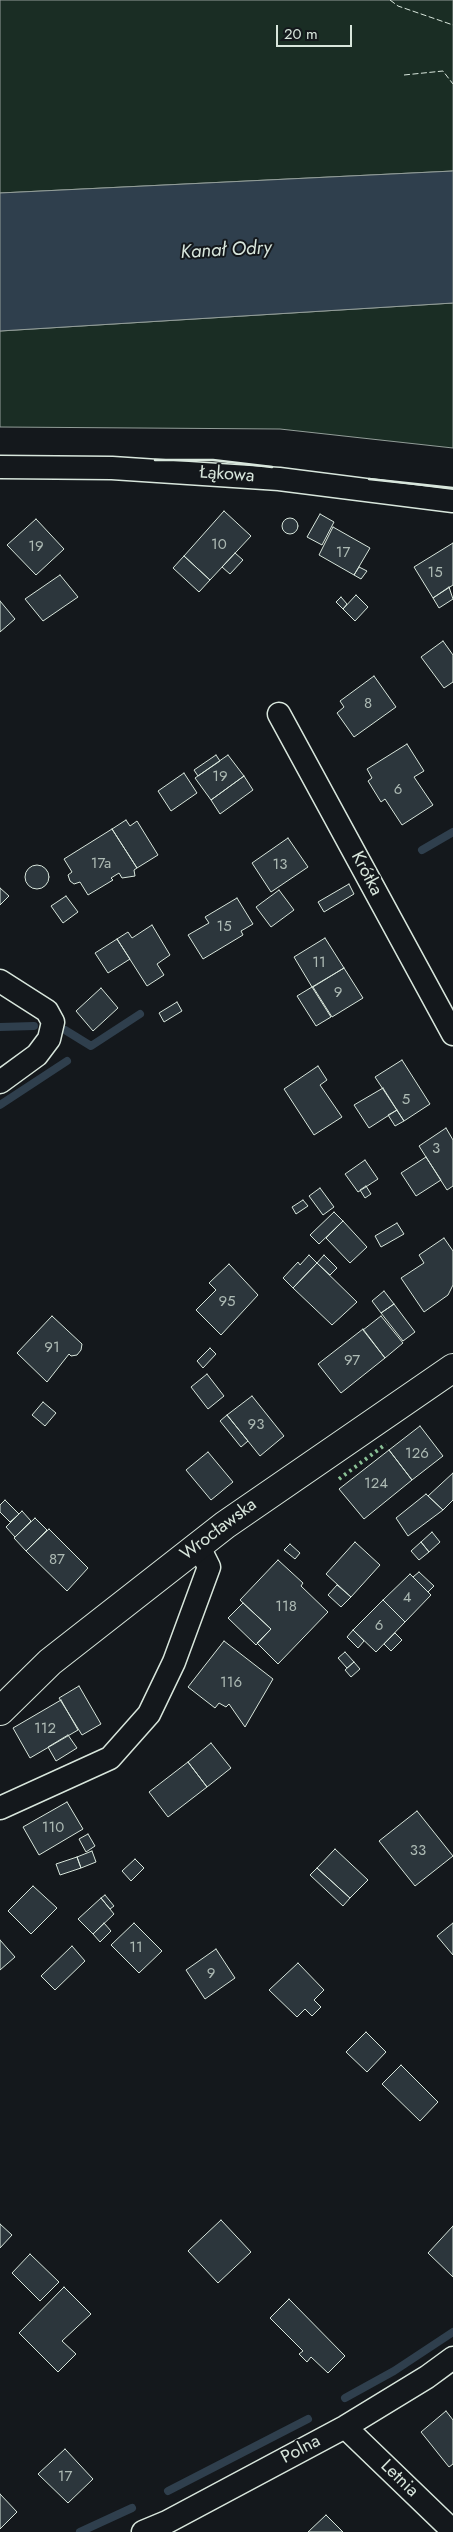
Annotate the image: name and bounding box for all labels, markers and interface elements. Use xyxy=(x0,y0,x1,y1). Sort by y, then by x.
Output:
scale bar xyxy=(278,15,354,47)
text: 20 m xyxy=(284,23,318,45)
water label: Kanał Odry xyxy=(180,237,272,265)
street label: Łąkowa xyxy=(199,462,255,488)
house number: 10 xyxy=(211,536,227,554)
house number: 19 xyxy=(28,538,44,556)
house number: 17 xyxy=(336,544,350,562)
house number: 15 xyxy=(427,564,443,582)
house number: 8 xyxy=(364,695,372,713)
house number: 19 xyxy=(212,768,228,786)
house number: 6 xyxy=(394,781,402,799)
street label: Krótka xyxy=(345,848,387,900)
house number: 17a xyxy=(91,855,111,873)
house number: 13 xyxy=(273,856,287,874)
house number: 15 xyxy=(216,918,232,936)
house number: 11 xyxy=(312,954,326,972)
house number: 9 xyxy=(334,984,342,1002)
house number: 5 xyxy=(402,1091,410,1109)
house number: 3 xyxy=(432,1140,440,1158)
house number: 95 xyxy=(218,1293,236,1311)
house number: 91 xyxy=(44,1339,60,1357)
house number: 97 xyxy=(344,1352,360,1370)
house number: 93 xyxy=(248,1416,264,1434)
house number: 126 xyxy=(405,1445,429,1463)
house number: 124 xyxy=(364,1475,388,1493)
street label: Wrocławska xyxy=(177,1494,261,1566)
house number: 87 xyxy=(49,1551,65,1569)
house number: 4 xyxy=(403,1589,411,1607)
house number: 118 xyxy=(275,1598,297,1616)
house number: 6 xyxy=(375,1617,383,1635)
house number: 116 xyxy=(220,1674,242,1692)
house number: 112 xyxy=(34,1720,56,1738)
house number: 110 xyxy=(42,1819,64,1837)
house number: 33 xyxy=(410,1842,426,1860)
house number: 11 xyxy=(129,1939,143,1957)
house number: 9 xyxy=(207,1965,215,1983)
street label: Polna xyxy=(278,2431,324,2469)
street label: Letnia xyxy=(376,2456,422,2502)
house number: 17 xyxy=(58,2468,72,2486)

